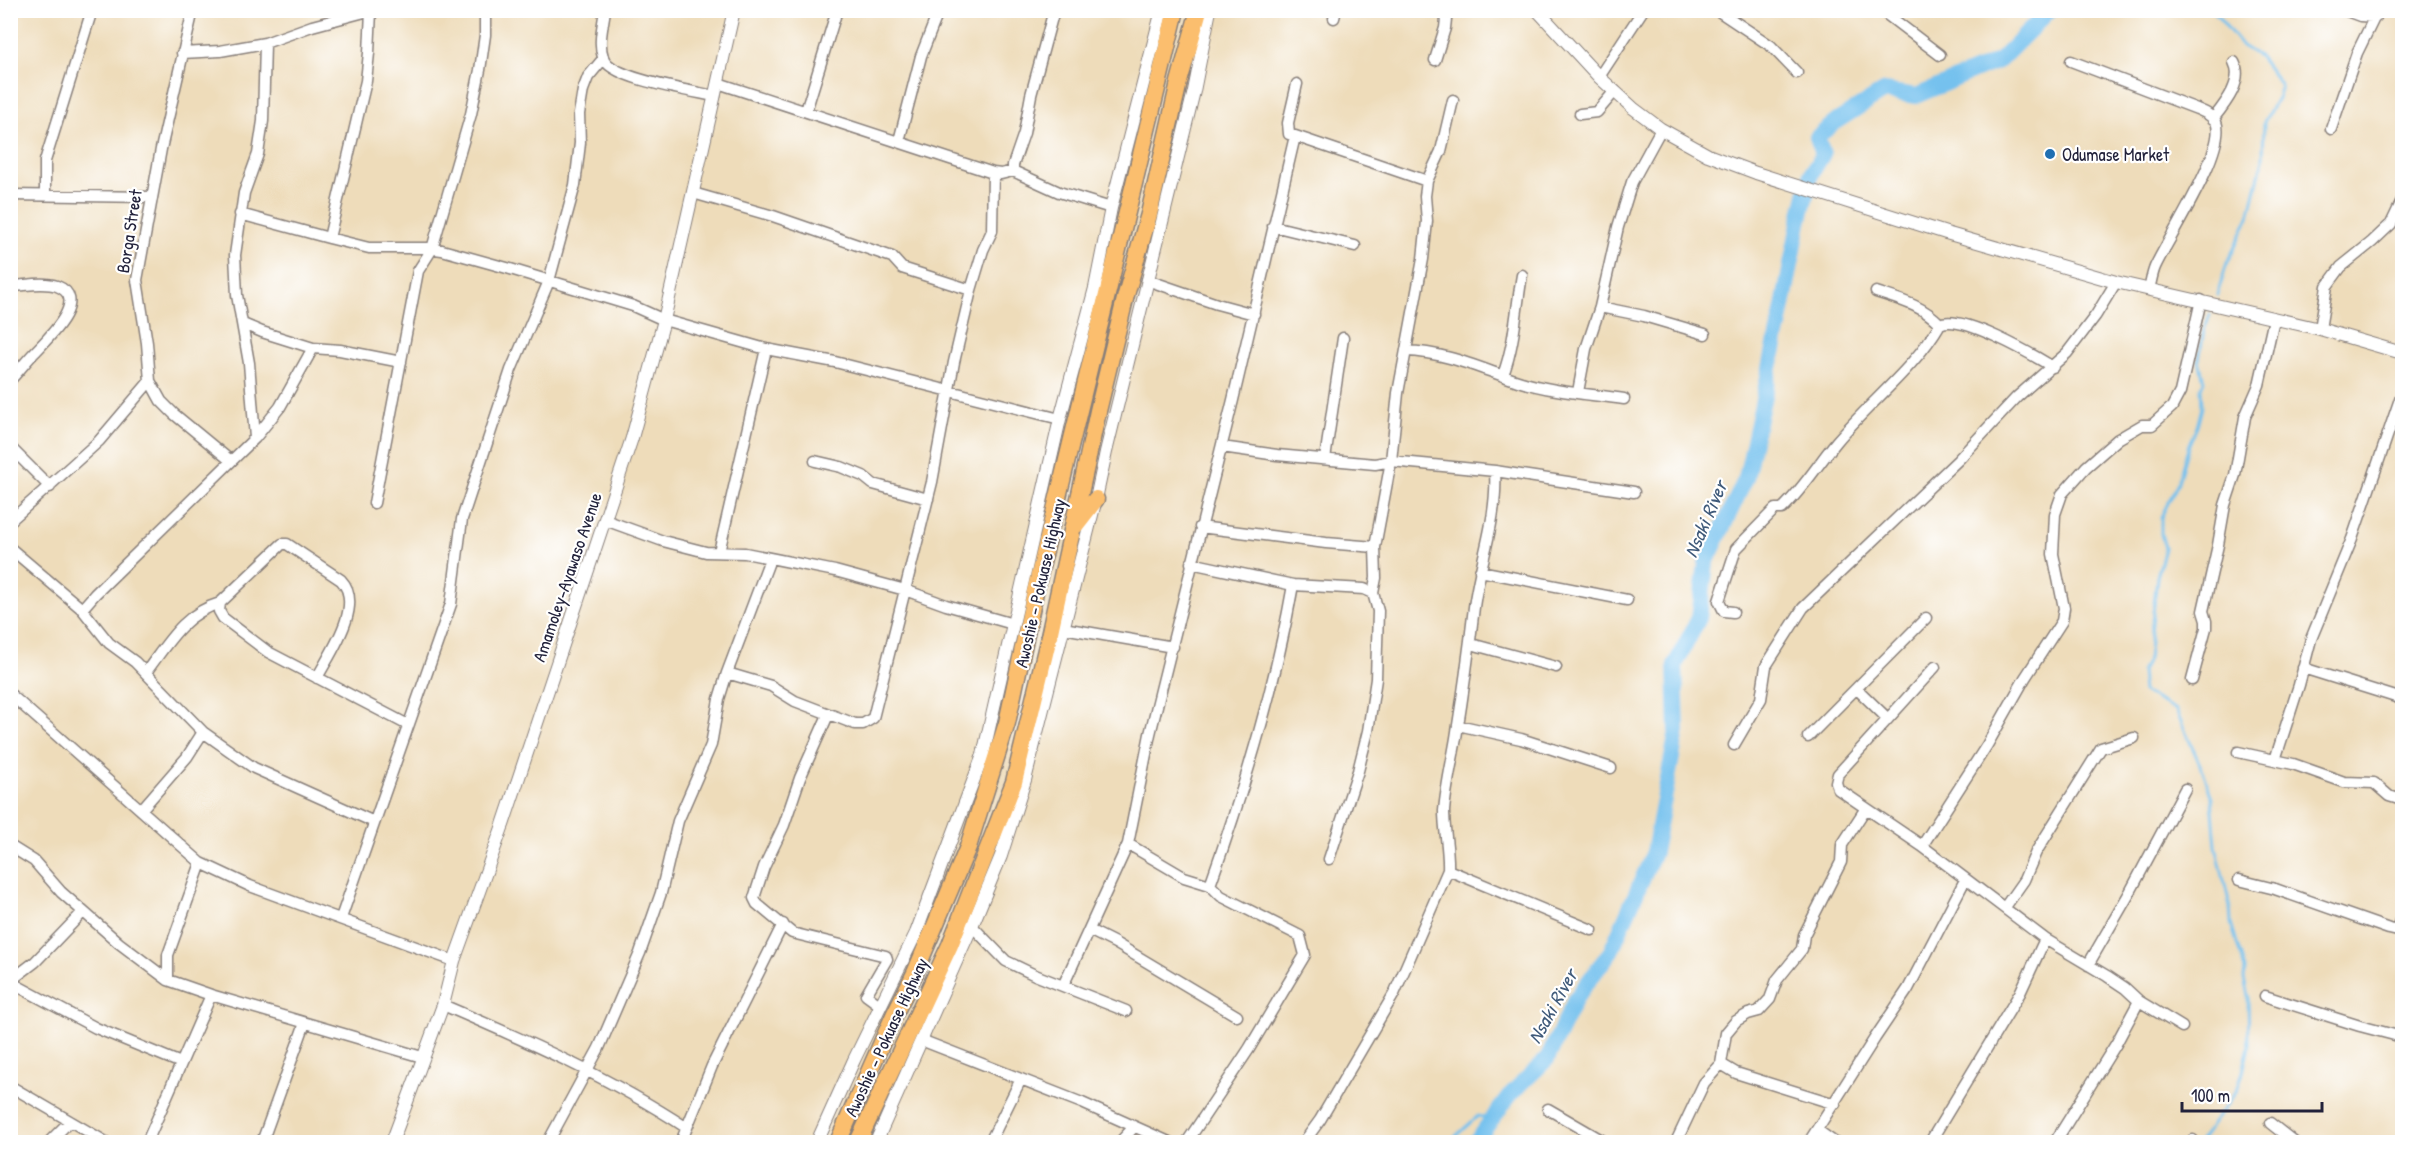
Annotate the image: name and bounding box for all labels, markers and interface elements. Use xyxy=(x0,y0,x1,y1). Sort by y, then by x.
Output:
place label: Odumase Market xyxy=(2062,142,2170,167)
marker: Odumase Market xyxy=(2043,147,2057,161)
street label: Borga Street xyxy=(110,187,148,275)
water label: Nsaki River xyxy=(1677,474,1734,561)
street label: Amamoley-Ayawaso Avenue xyxy=(526,489,608,665)
street label: Awoshie - Pokuase Highway xyxy=(1008,496,1072,670)
street label: Awoshie - Pokuase Highway xyxy=(838,953,934,1120)
water label: Nsaki River xyxy=(1521,962,1585,1048)
scale bar xyxy=(2182,1075,2322,1113)
text: 100 m xyxy=(2191,1083,2230,1108)

